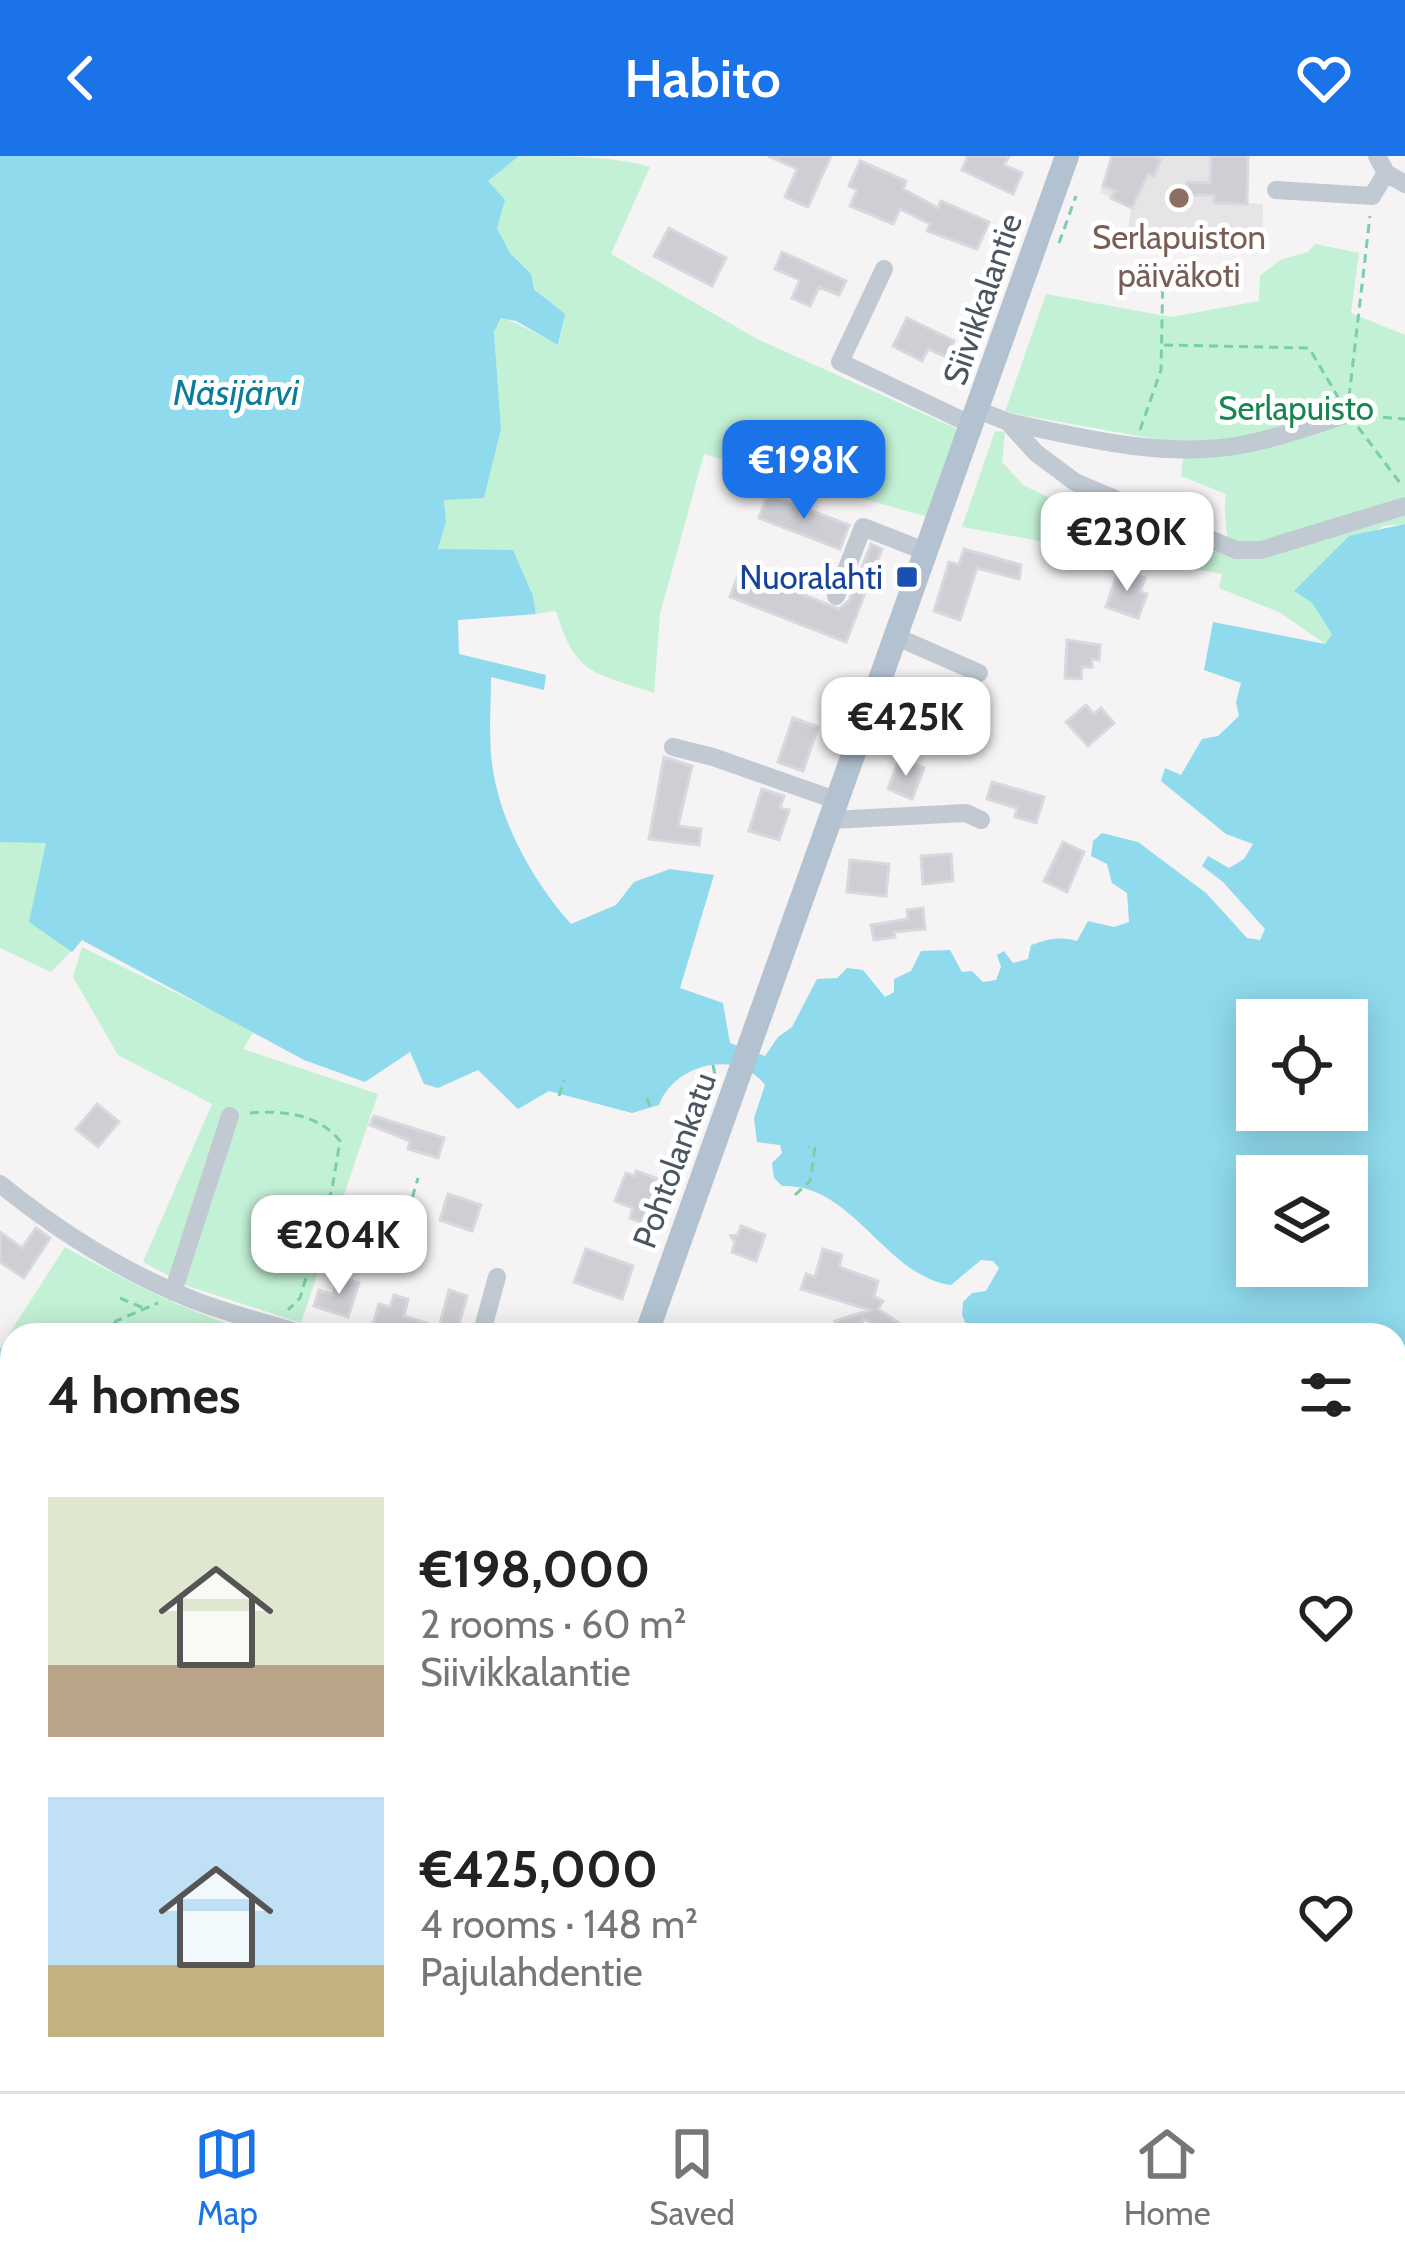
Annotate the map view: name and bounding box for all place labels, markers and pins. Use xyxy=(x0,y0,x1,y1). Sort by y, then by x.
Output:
marker: Serlapuiston päiväkoti xyxy=(1166,185,1192,211)
place label: Serlapuiston päiväkoti xyxy=(1092,217,1266,295)
pin: €198K xyxy=(720,420,888,522)
pin: €230K xyxy=(1043,492,1211,594)
place label: Nuoralahti xyxy=(739,557,883,597)
marker: Nuoralahti xyxy=(894,564,920,590)
pin: €425K xyxy=(822,677,990,779)
pin: €204K xyxy=(255,1195,423,1297)

